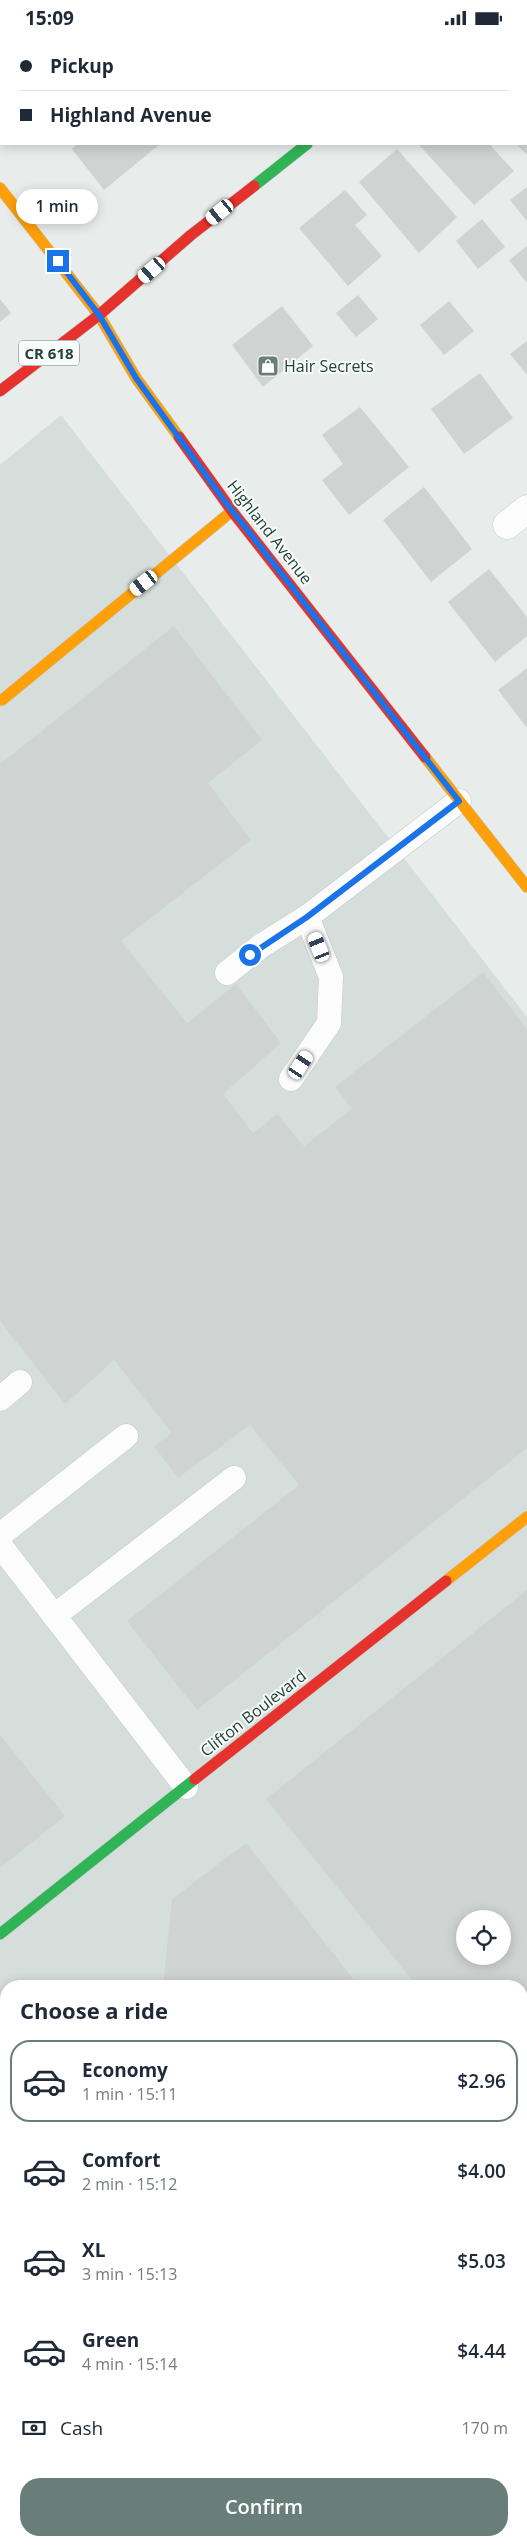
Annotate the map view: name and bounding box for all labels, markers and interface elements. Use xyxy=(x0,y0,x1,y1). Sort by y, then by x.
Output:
text: 15:09 xyxy=(25,5,74,31)
text: Pickup xyxy=(50,53,114,79)
text: Highland Avenue xyxy=(50,102,212,128)
callout: 1 min xyxy=(17,189,99,223)
text: 1 min xyxy=(35,195,79,217)
car xyxy=(203,197,236,227)
route end xyxy=(47,250,69,272)
car xyxy=(135,254,168,286)
road number: CR 618 xyxy=(19,341,79,365)
shop icon: Hair Secrets xyxy=(256,354,280,378)
place label: Hair Secrets xyxy=(284,355,374,377)
street label: Highland Avenue xyxy=(222,475,318,589)
car xyxy=(127,568,160,598)
car xyxy=(306,930,331,964)
route start xyxy=(239,944,261,966)
car xyxy=(286,1048,315,1082)
street label: Clifton Boulevard xyxy=(195,1665,311,1761)
map controls xyxy=(456,1910,511,1965)
button: locate xyxy=(456,1910,511,1965)
text: Choose a ride xyxy=(20,1995,168,2025)
text: Economy xyxy=(82,2057,168,2083)
icon: car xyxy=(22,2059,67,2104)
text: $2.96 xyxy=(457,2068,506,2094)
text: 1 min · 15:11 xyxy=(82,2083,177,2105)
text: Comfort xyxy=(82,2147,161,2173)
icon: car xyxy=(22,2149,67,2194)
text: $4.00 xyxy=(457,2158,506,2184)
text: 2 min · 15:12 xyxy=(82,2173,177,2195)
text: XL xyxy=(82,2237,105,2263)
icon: car xyxy=(22,2239,67,2284)
text: $5.03 xyxy=(457,2248,506,2274)
text: 3 min · 15:13 xyxy=(82,2263,177,2285)
text: Green xyxy=(82,2327,139,2353)
icon: car xyxy=(22,2329,67,2374)
text: $4.44 xyxy=(457,2338,506,2364)
text: 4 min · 15:14 xyxy=(82,2353,177,2375)
icon: cash xyxy=(20,2414,48,2442)
text: Cash xyxy=(60,2415,103,2441)
text: 170 m xyxy=(462,2417,508,2439)
button: Confirm xyxy=(20,2478,508,2536)

